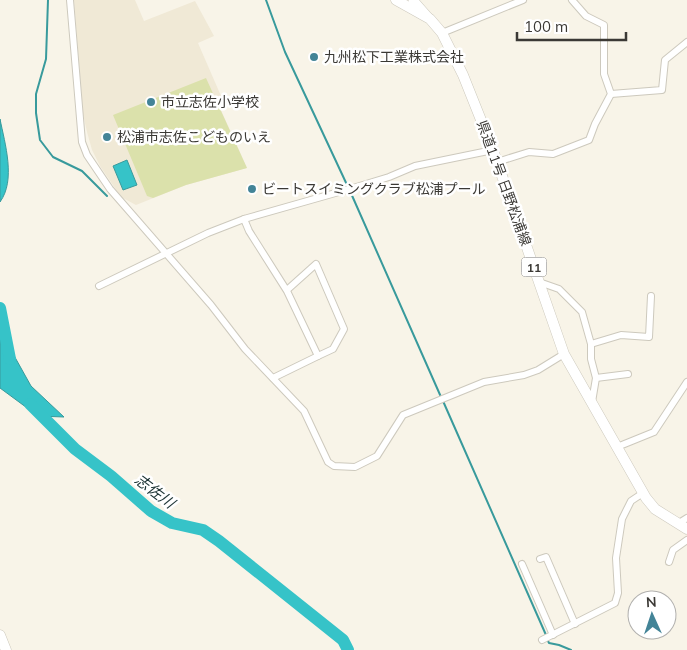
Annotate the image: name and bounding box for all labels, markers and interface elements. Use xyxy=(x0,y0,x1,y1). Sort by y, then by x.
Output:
scale bar xyxy=(517,10,626,42)
text: 100 m xyxy=(524,17,568,36)
place label: 九州松下工業株式会社 xyxy=(324,48,464,66)
marker: 九州松下工業株式会社 xyxy=(308,51,320,63)
place label: 市立志佐小学校 xyxy=(161,93,259,111)
marker: 市立志佐小学校 xyxy=(145,96,157,108)
street label: 県道11号 日野松浦線 xyxy=(473,118,535,248)
place label: 松浦市志佐こどものいえ xyxy=(117,128,271,146)
marker: 松浦市志佐こどものいえ xyxy=(101,131,113,143)
place label: ビートスイミングクラブ松浦プール xyxy=(262,180,486,198)
marker: ビートスイミングクラブ松浦プール xyxy=(246,183,258,195)
road number: 11 xyxy=(522,258,546,276)
water label: 志佐川 xyxy=(131,470,180,513)
north arrow xyxy=(627,590,677,640)
text: N xyxy=(646,593,657,611)

